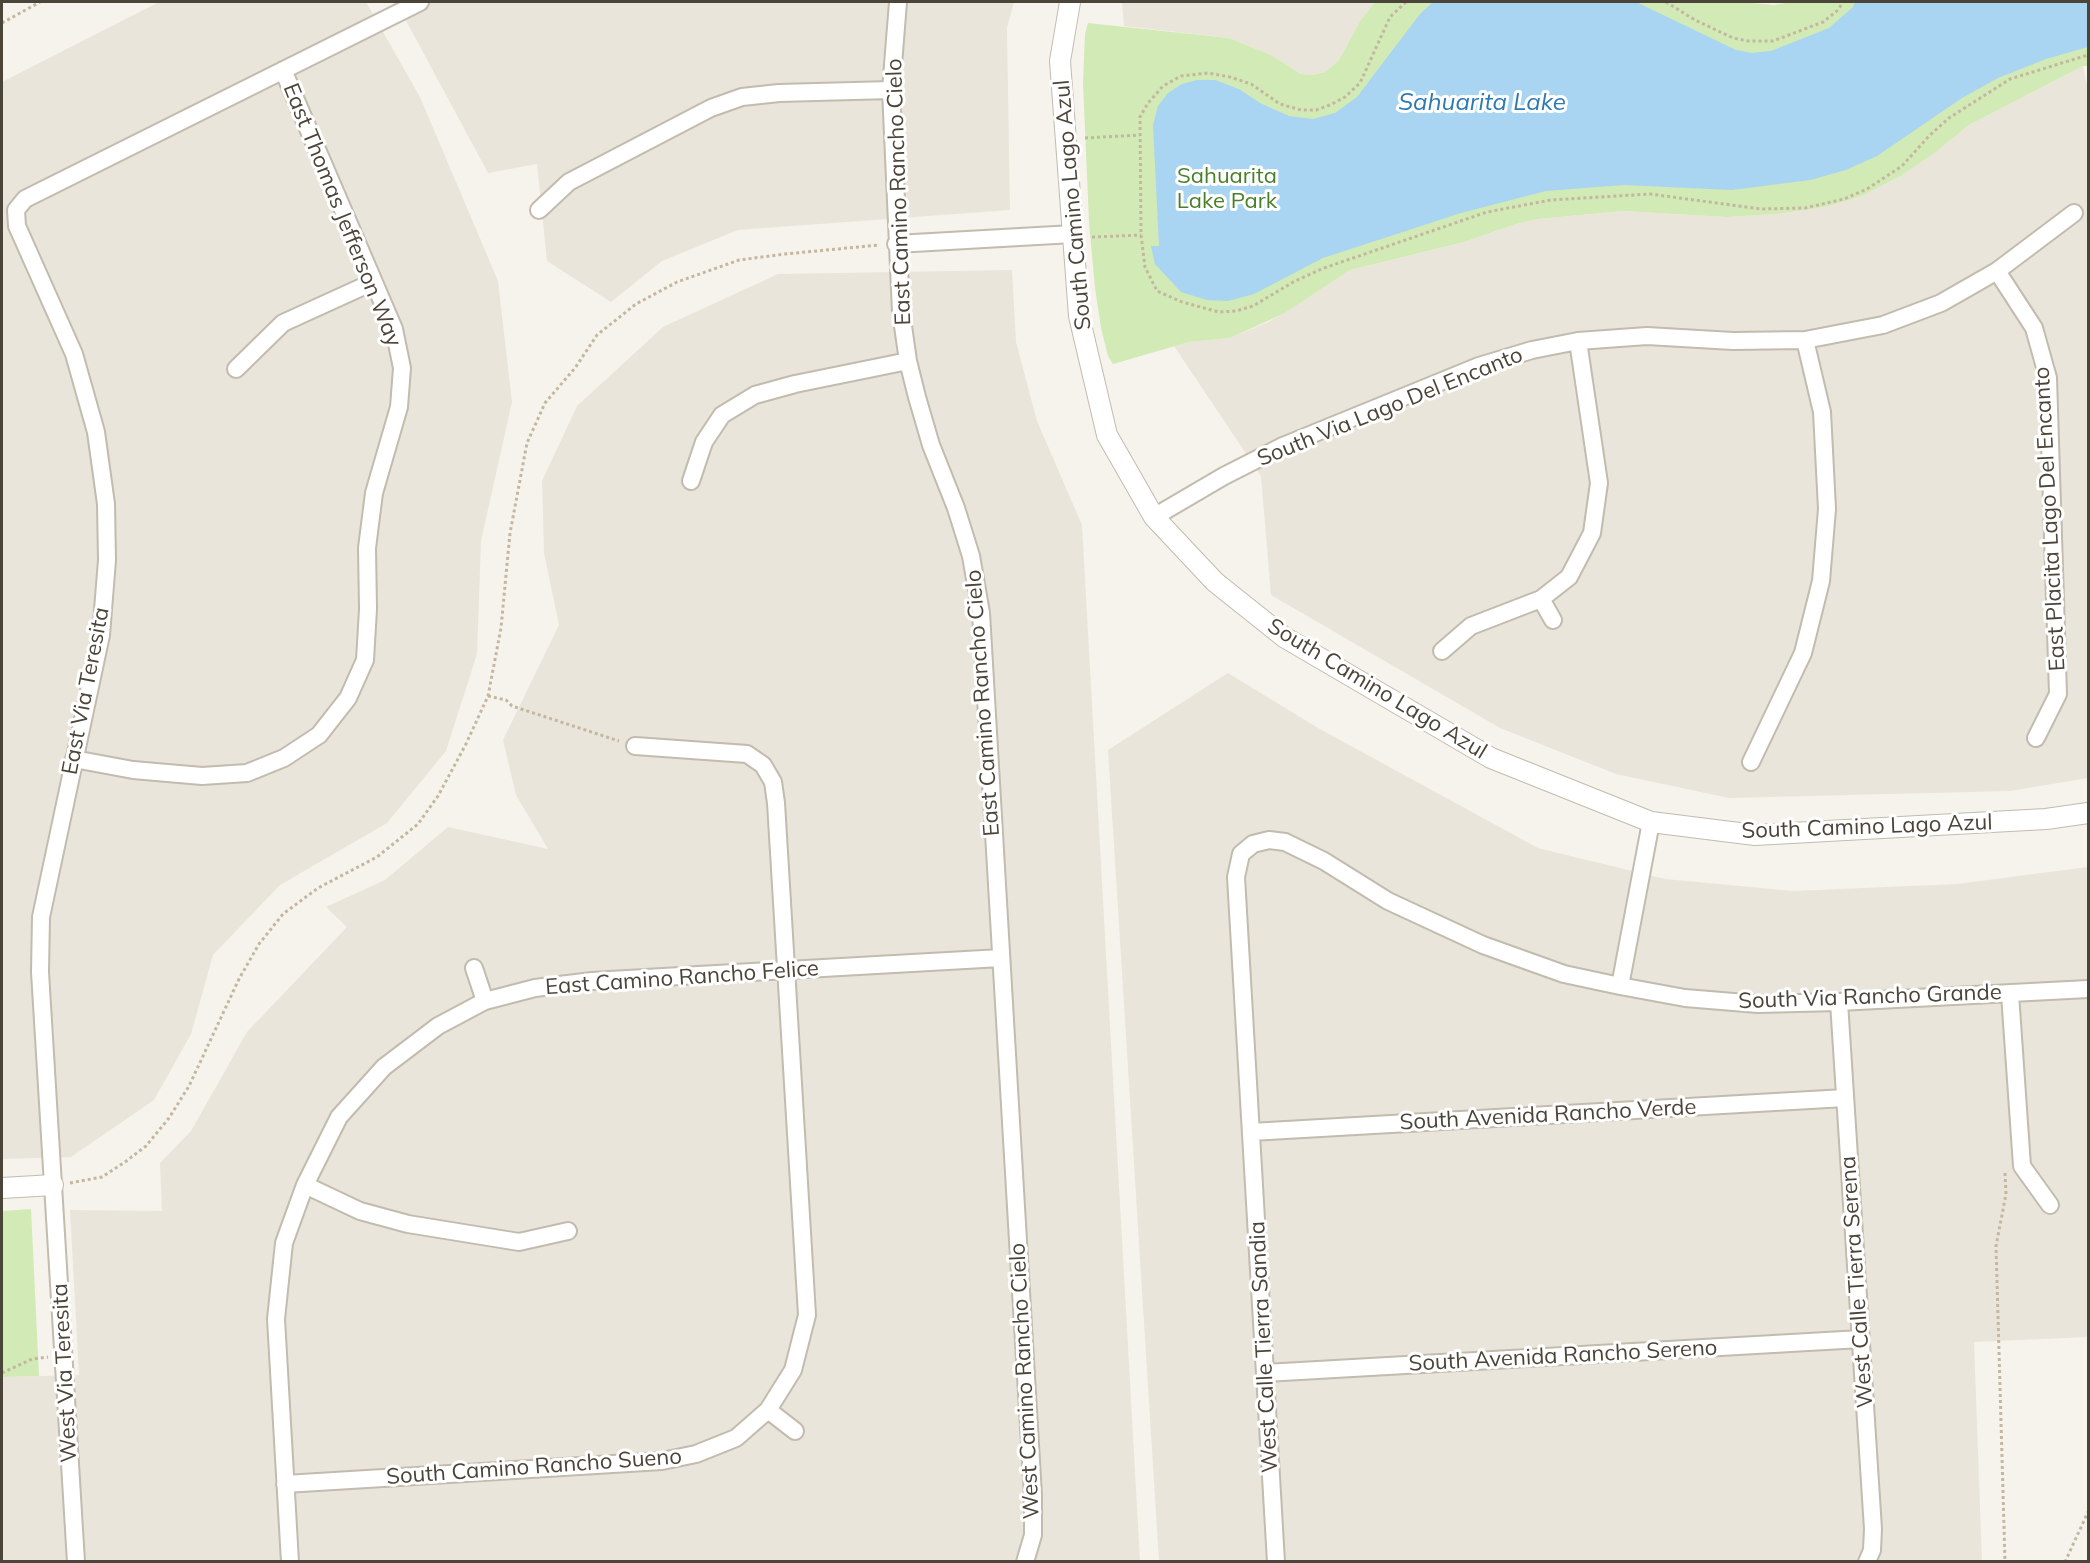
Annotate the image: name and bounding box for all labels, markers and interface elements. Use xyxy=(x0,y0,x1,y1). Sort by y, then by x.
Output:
street label: East Camino Rancho Cielo xyxy=(881,58,917,326)
street label: South Camino Lago Azul xyxy=(1049,79,1097,331)
street label: East Thomas Jefferson Way xyxy=(277,80,407,350)
water label: Sahuarita Lake xyxy=(1398,89,1566,117)
park label: Sahuarita Lake Park xyxy=(1177,163,1277,214)
street label: South Via Lago Del Encanto xyxy=(1253,342,1527,472)
street label: East Placita Lago Del Encanto xyxy=(2029,366,2071,672)
street label: East Camino Rancho Cielo xyxy=(961,569,1005,837)
street label: East Via Teresita xyxy=(57,605,115,777)
street label: South Camino Lago Azul xyxy=(1263,613,1491,765)
street label: South Camino Lago Azul xyxy=(1741,809,1993,845)
street label: East Camino Rancho Felice xyxy=(544,955,820,1001)
street label: South Via Rancho Grande xyxy=(1738,979,2002,1015)
street label: South Avenida Rancho Verde xyxy=(1399,1094,1697,1136)
street label: West Calle Tierra Serena xyxy=(1835,1155,1879,1409)
street label: West Calle Tierra Sandia xyxy=(1244,1220,1284,1474)
street label: West Camino Rancho Cielo xyxy=(1005,1242,1045,1520)
street label: West Via Teresita xyxy=(47,1283,83,1463)
street label: South Avenida Rancho Sereno xyxy=(1408,1335,1718,1377)
street label: South Camino Rancho Sueno xyxy=(385,1444,683,1490)

